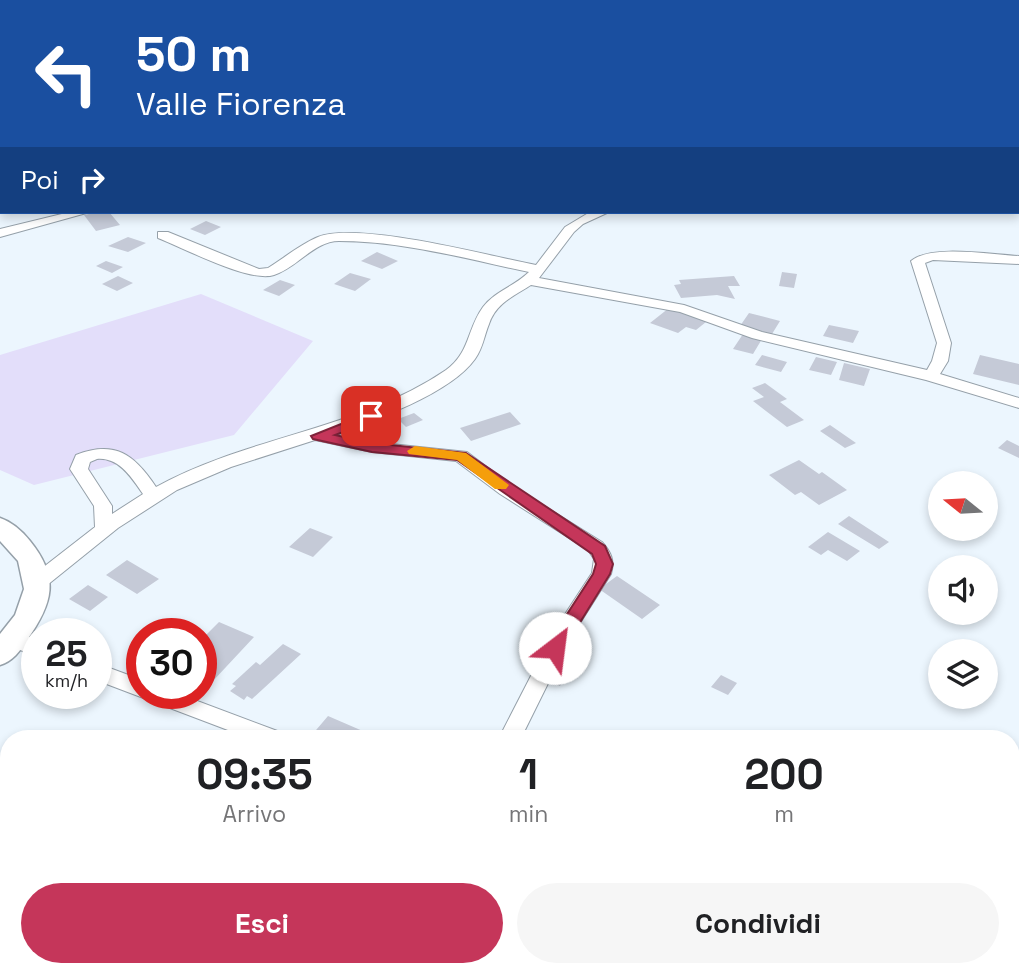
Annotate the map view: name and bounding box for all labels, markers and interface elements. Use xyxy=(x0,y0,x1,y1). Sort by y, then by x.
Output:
text: 50 m xyxy=(136,23,251,85)
icon: left xyxy=(21,28,112,119)
text: Valle Fiorenza xyxy=(136,84,346,124)
icon: right xyxy=(73,161,111,199)
text: Poi xyxy=(21,163,59,197)
pin xyxy=(341,386,401,446)
icon: arrive xyxy=(352,397,390,435)
north arrow xyxy=(928,471,998,541)
map controls xyxy=(928,471,998,709)
button: sound xyxy=(928,555,998,625)
position arrow xyxy=(518,611,592,685)
speed limit sign: 30 xyxy=(126,618,217,709)
text: 25 xyxy=(46,632,87,676)
button: layers xyxy=(928,639,998,709)
text: km/h xyxy=(45,669,88,692)
text: 09:35 xyxy=(196,748,313,801)
text: 1 xyxy=(519,748,538,801)
text: 200 xyxy=(744,748,824,801)
text: Arrivo xyxy=(223,799,286,829)
text: min xyxy=(509,799,548,829)
text: m xyxy=(774,799,794,829)
button: Esci xyxy=(21,883,503,963)
button: Condividi xyxy=(517,883,999,963)

